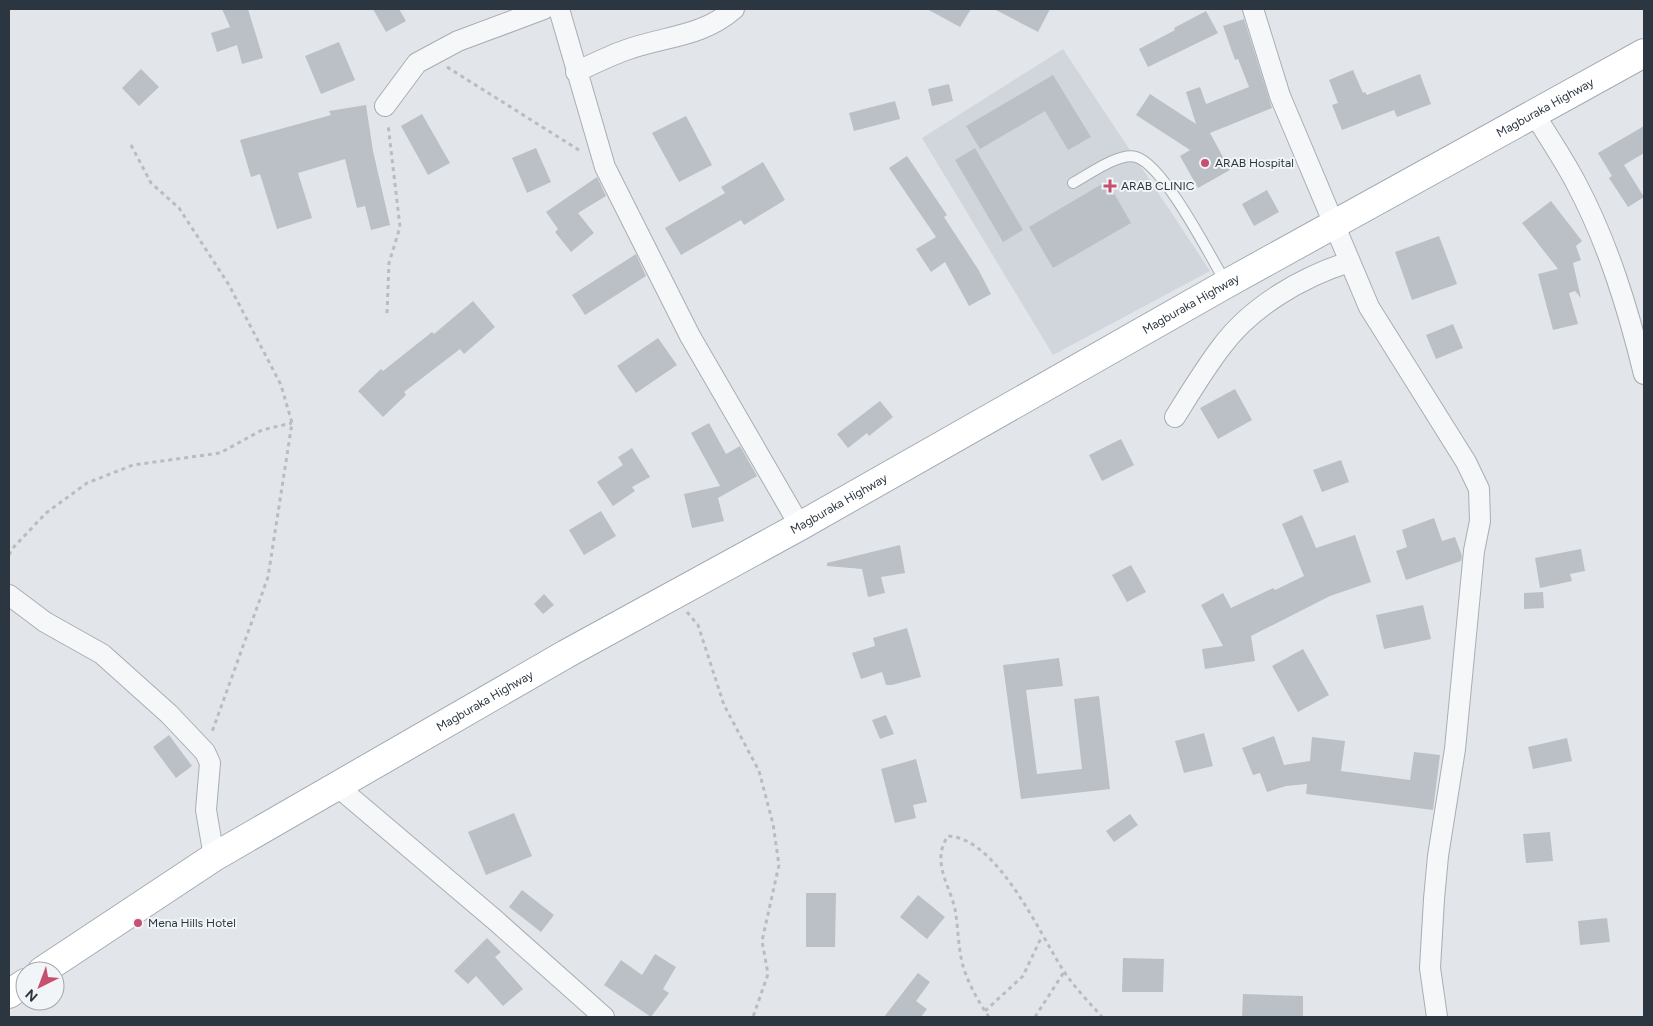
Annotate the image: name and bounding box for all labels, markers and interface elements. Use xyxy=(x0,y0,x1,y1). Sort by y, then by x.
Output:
street label: Magburaka Highway xyxy=(1494,75,1597,140)
place label: ARAB Hospital xyxy=(1215,156,1294,170)
marker: ARAB Hospital xyxy=(1199,157,1211,169)
marker: ARAB CLINIC xyxy=(1103,179,1117,193)
place label: ARAB CLINIC xyxy=(1121,179,1195,193)
street label: Magburaka Highway xyxy=(1140,271,1242,337)
street label: Magburaka Highway xyxy=(788,471,890,537)
street label: Magburaka Highway xyxy=(434,667,536,734)
place label: Mena Hills Hotel xyxy=(148,916,236,930)
marker: Mena Hills Hotel xyxy=(132,917,144,929)
north arrow xyxy=(15,961,65,1011)
text: N xyxy=(22,985,41,1005)

